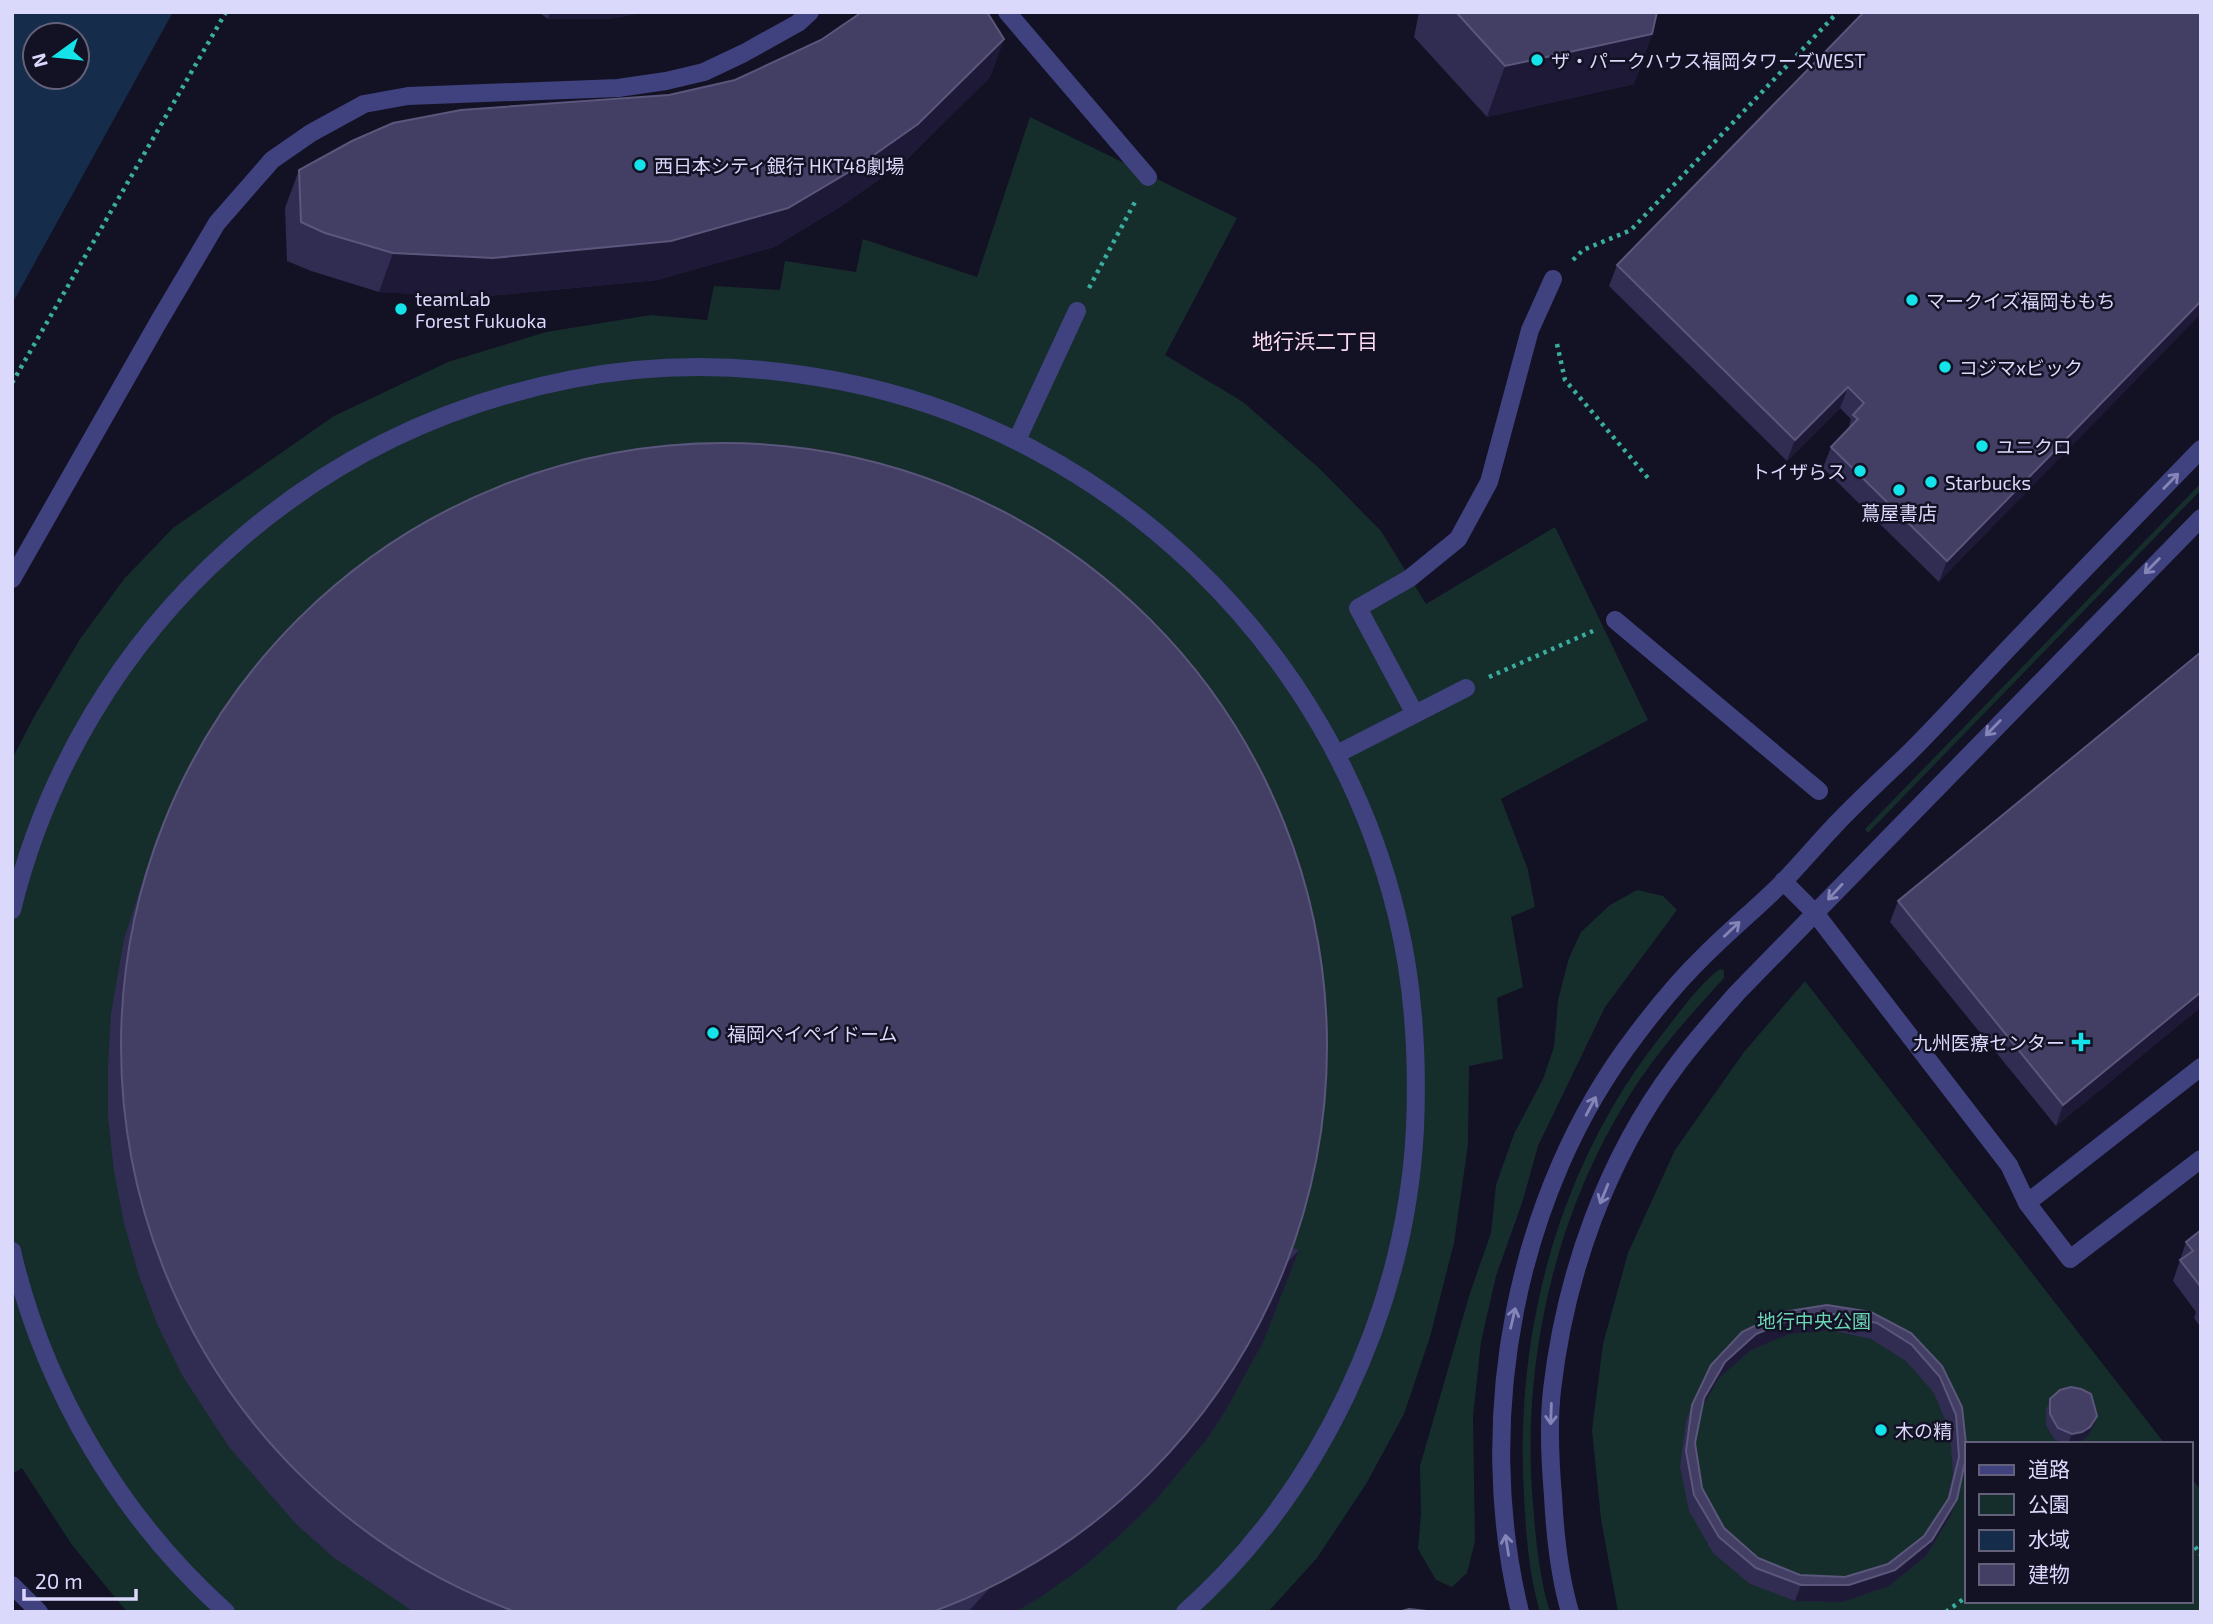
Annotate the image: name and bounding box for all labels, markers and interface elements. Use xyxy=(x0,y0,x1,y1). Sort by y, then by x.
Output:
north arrow xyxy=(21,21,91,91)
place label: ザ・パークハウス福岡タワーズWEST xyxy=(1551,49,1865,72)
text: N xyxy=(26,51,52,70)
marker: ザ・パークハウス福岡タワーズWEST xyxy=(1529,52,1545,68)
place label: 西日本シティ銀行 HKT48劇場 xyxy=(654,154,905,177)
marker: 西日本シティ銀行 HKT48劇場 xyxy=(632,157,648,173)
place label: teamLab Forest Fukuoka xyxy=(415,287,547,332)
place label: マークイズ福岡ももち xyxy=(1926,289,2115,312)
marker: マークイズ福岡ももち xyxy=(1904,292,1920,308)
marker: teamLab Forest Fukuoka xyxy=(393,301,409,317)
district label: 地行浜二丁目 xyxy=(1252,328,1378,353)
place label: コジマxビック xyxy=(1959,356,2083,379)
marker: コジマxビック xyxy=(1937,359,1953,375)
place label: ユニクロ xyxy=(1996,435,2072,458)
marker: ユニクロ xyxy=(1974,438,1990,454)
place label: トイザらス xyxy=(1751,460,1846,483)
marker: トイザらス xyxy=(1852,463,1868,479)
place label: Starbucks xyxy=(1945,471,2031,494)
one-way arrow xyxy=(2162,473,2179,490)
marker: Starbucks xyxy=(1923,474,1939,490)
marker: 蔦屋書店 xyxy=(1891,482,1907,498)
place label: 蔦屋書店 xyxy=(1861,501,1937,524)
one-way arrow xyxy=(2144,557,2161,574)
one-way arrow xyxy=(1985,720,2002,737)
one-way arrow xyxy=(1827,883,1844,900)
one-way arrow xyxy=(1723,920,1740,937)
place label: 福岡ペイペイドーム xyxy=(727,1022,897,1045)
marker: 福岡ペイペイドーム xyxy=(705,1025,721,1041)
place label: 九州医療センター xyxy=(1913,1031,2065,1054)
marker: 九州医療センター xyxy=(2071,1032,2091,1052)
one-way arrow xyxy=(1585,1096,1599,1117)
one-way arrow xyxy=(1596,1182,1609,1204)
one-way arrow xyxy=(1507,1307,1520,1330)
park label: 地行中央公園 xyxy=(1757,1309,1871,1332)
one-way arrow xyxy=(1544,1402,1557,1425)
place label: 木の精 xyxy=(1895,1419,1952,1442)
marker: 木の精 xyxy=(1873,1422,1889,1438)
legend xyxy=(1965,1442,2192,1603)
text: 道路 xyxy=(2028,1456,2070,1481)
text: 公園 xyxy=(2028,1491,2070,1516)
text: 水域 xyxy=(2028,1526,2070,1551)
one-way arrow xyxy=(1500,1534,1513,1557)
scale bar xyxy=(24,1558,136,1602)
text: 建物 xyxy=(2028,1561,2070,1586)
text: 20 m xyxy=(35,1568,83,1593)

